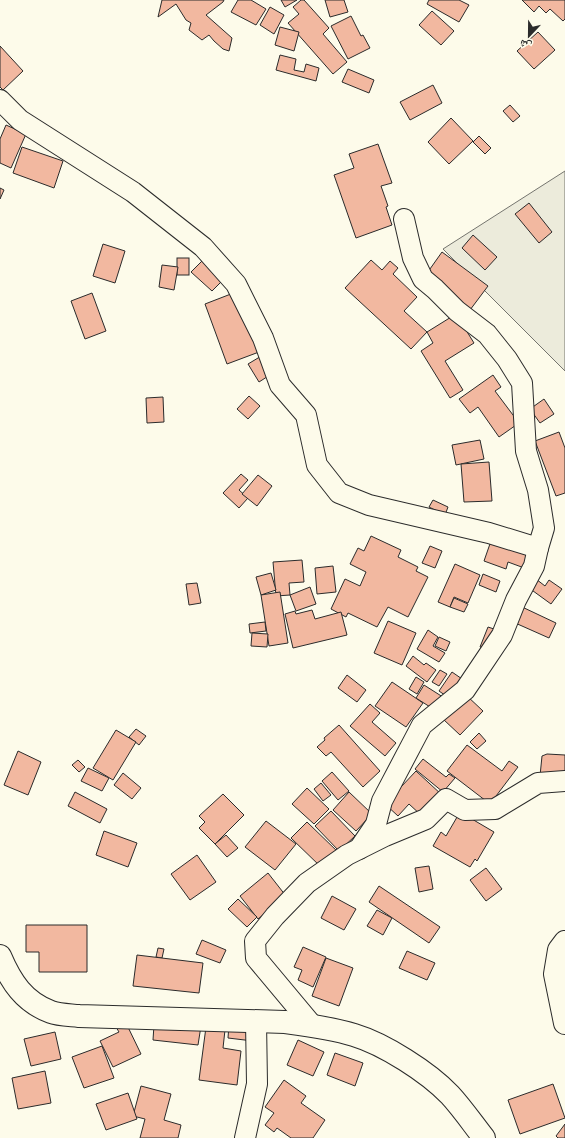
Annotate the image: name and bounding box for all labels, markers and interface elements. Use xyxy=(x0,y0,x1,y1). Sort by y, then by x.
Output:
north arrow xyxy=(509,16,549,56)
text: ش xyxy=(517,36,534,53)

